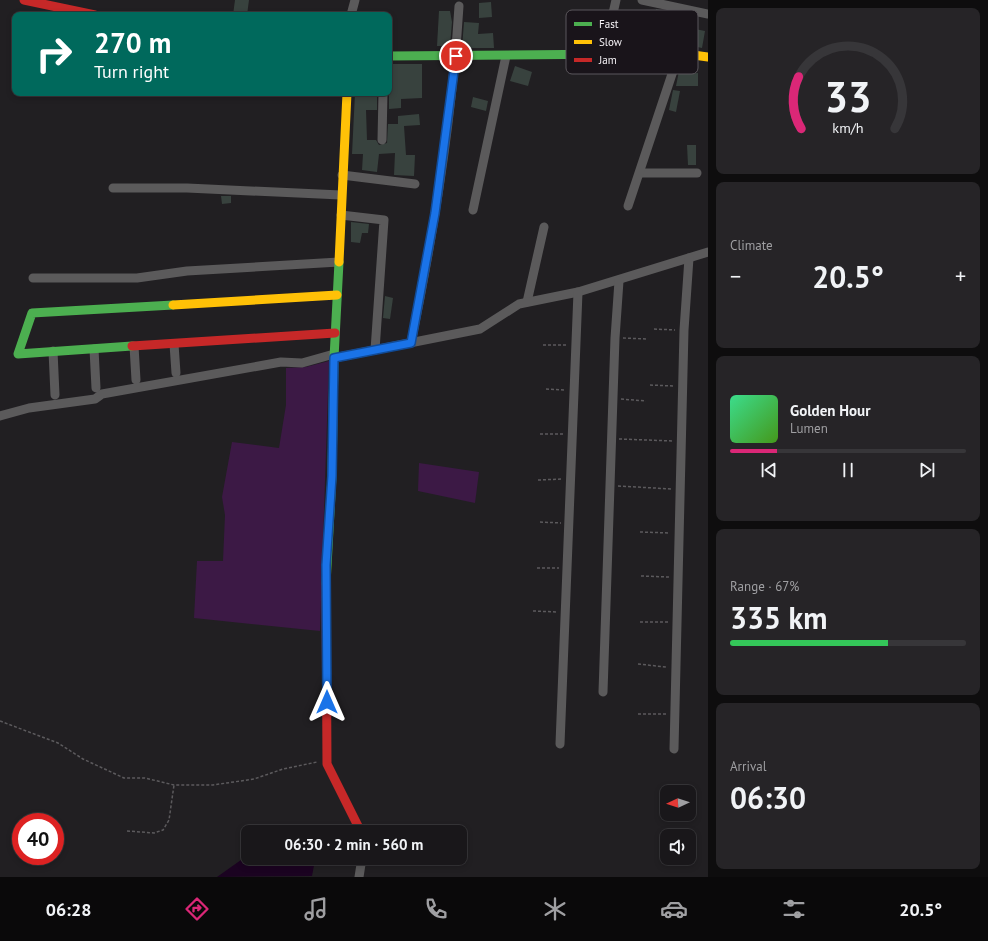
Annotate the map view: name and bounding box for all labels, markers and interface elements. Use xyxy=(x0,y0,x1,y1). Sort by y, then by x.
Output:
legend xyxy=(566,10,698,74)
text: Fast xyxy=(599,17,619,31)
text: 270 m xyxy=(94,24,171,61)
icon: right xyxy=(28,28,80,80)
text: Slow xyxy=(599,35,622,49)
pin xyxy=(439,39,473,73)
icon: arrive xyxy=(445,45,467,67)
text: Jam xyxy=(598,53,617,67)
text: Turn right xyxy=(94,60,169,83)
text: 33 xyxy=(824,70,872,123)
text: km/h xyxy=(832,117,864,136)
text: Climate xyxy=(730,237,773,254)
text: 20.5° xyxy=(812,257,884,296)
text: − xyxy=(730,262,741,290)
text: + xyxy=(955,262,966,290)
text: Golden Hour xyxy=(790,401,870,420)
text: Lumen xyxy=(790,420,828,437)
icon: previous xyxy=(758,459,780,481)
icon: pause xyxy=(837,459,859,481)
icon: next xyxy=(916,459,938,481)
text: Range · 67% xyxy=(730,578,799,595)
text: 335 km xyxy=(730,598,828,637)
position arrow xyxy=(306,681,348,723)
text: Arrival xyxy=(730,758,766,775)
text: 06:30 xyxy=(730,778,806,817)
north arrow xyxy=(660,785,696,821)
map controls xyxy=(660,785,696,865)
speed limit sign: 40 xyxy=(12,813,64,865)
button: sound xyxy=(660,829,696,865)
text: 06:30 · 2 min · 560 m xyxy=(285,835,423,854)
icon: directions xyxy=(183,895,211,923)
icon: music xyxy=(302,895,330,923)
icon: phone xyxy=(422,895,450,923)
icon: climate xyxy=(541,895,569,923)
icon: car xyxy=(660,895,688,923)
icon: filters xyxy=(780,895,808,923)
text: 06:28 xyxy=(46,898,91,921)
text: 20.5° xyxy=(899,898,942,921)

